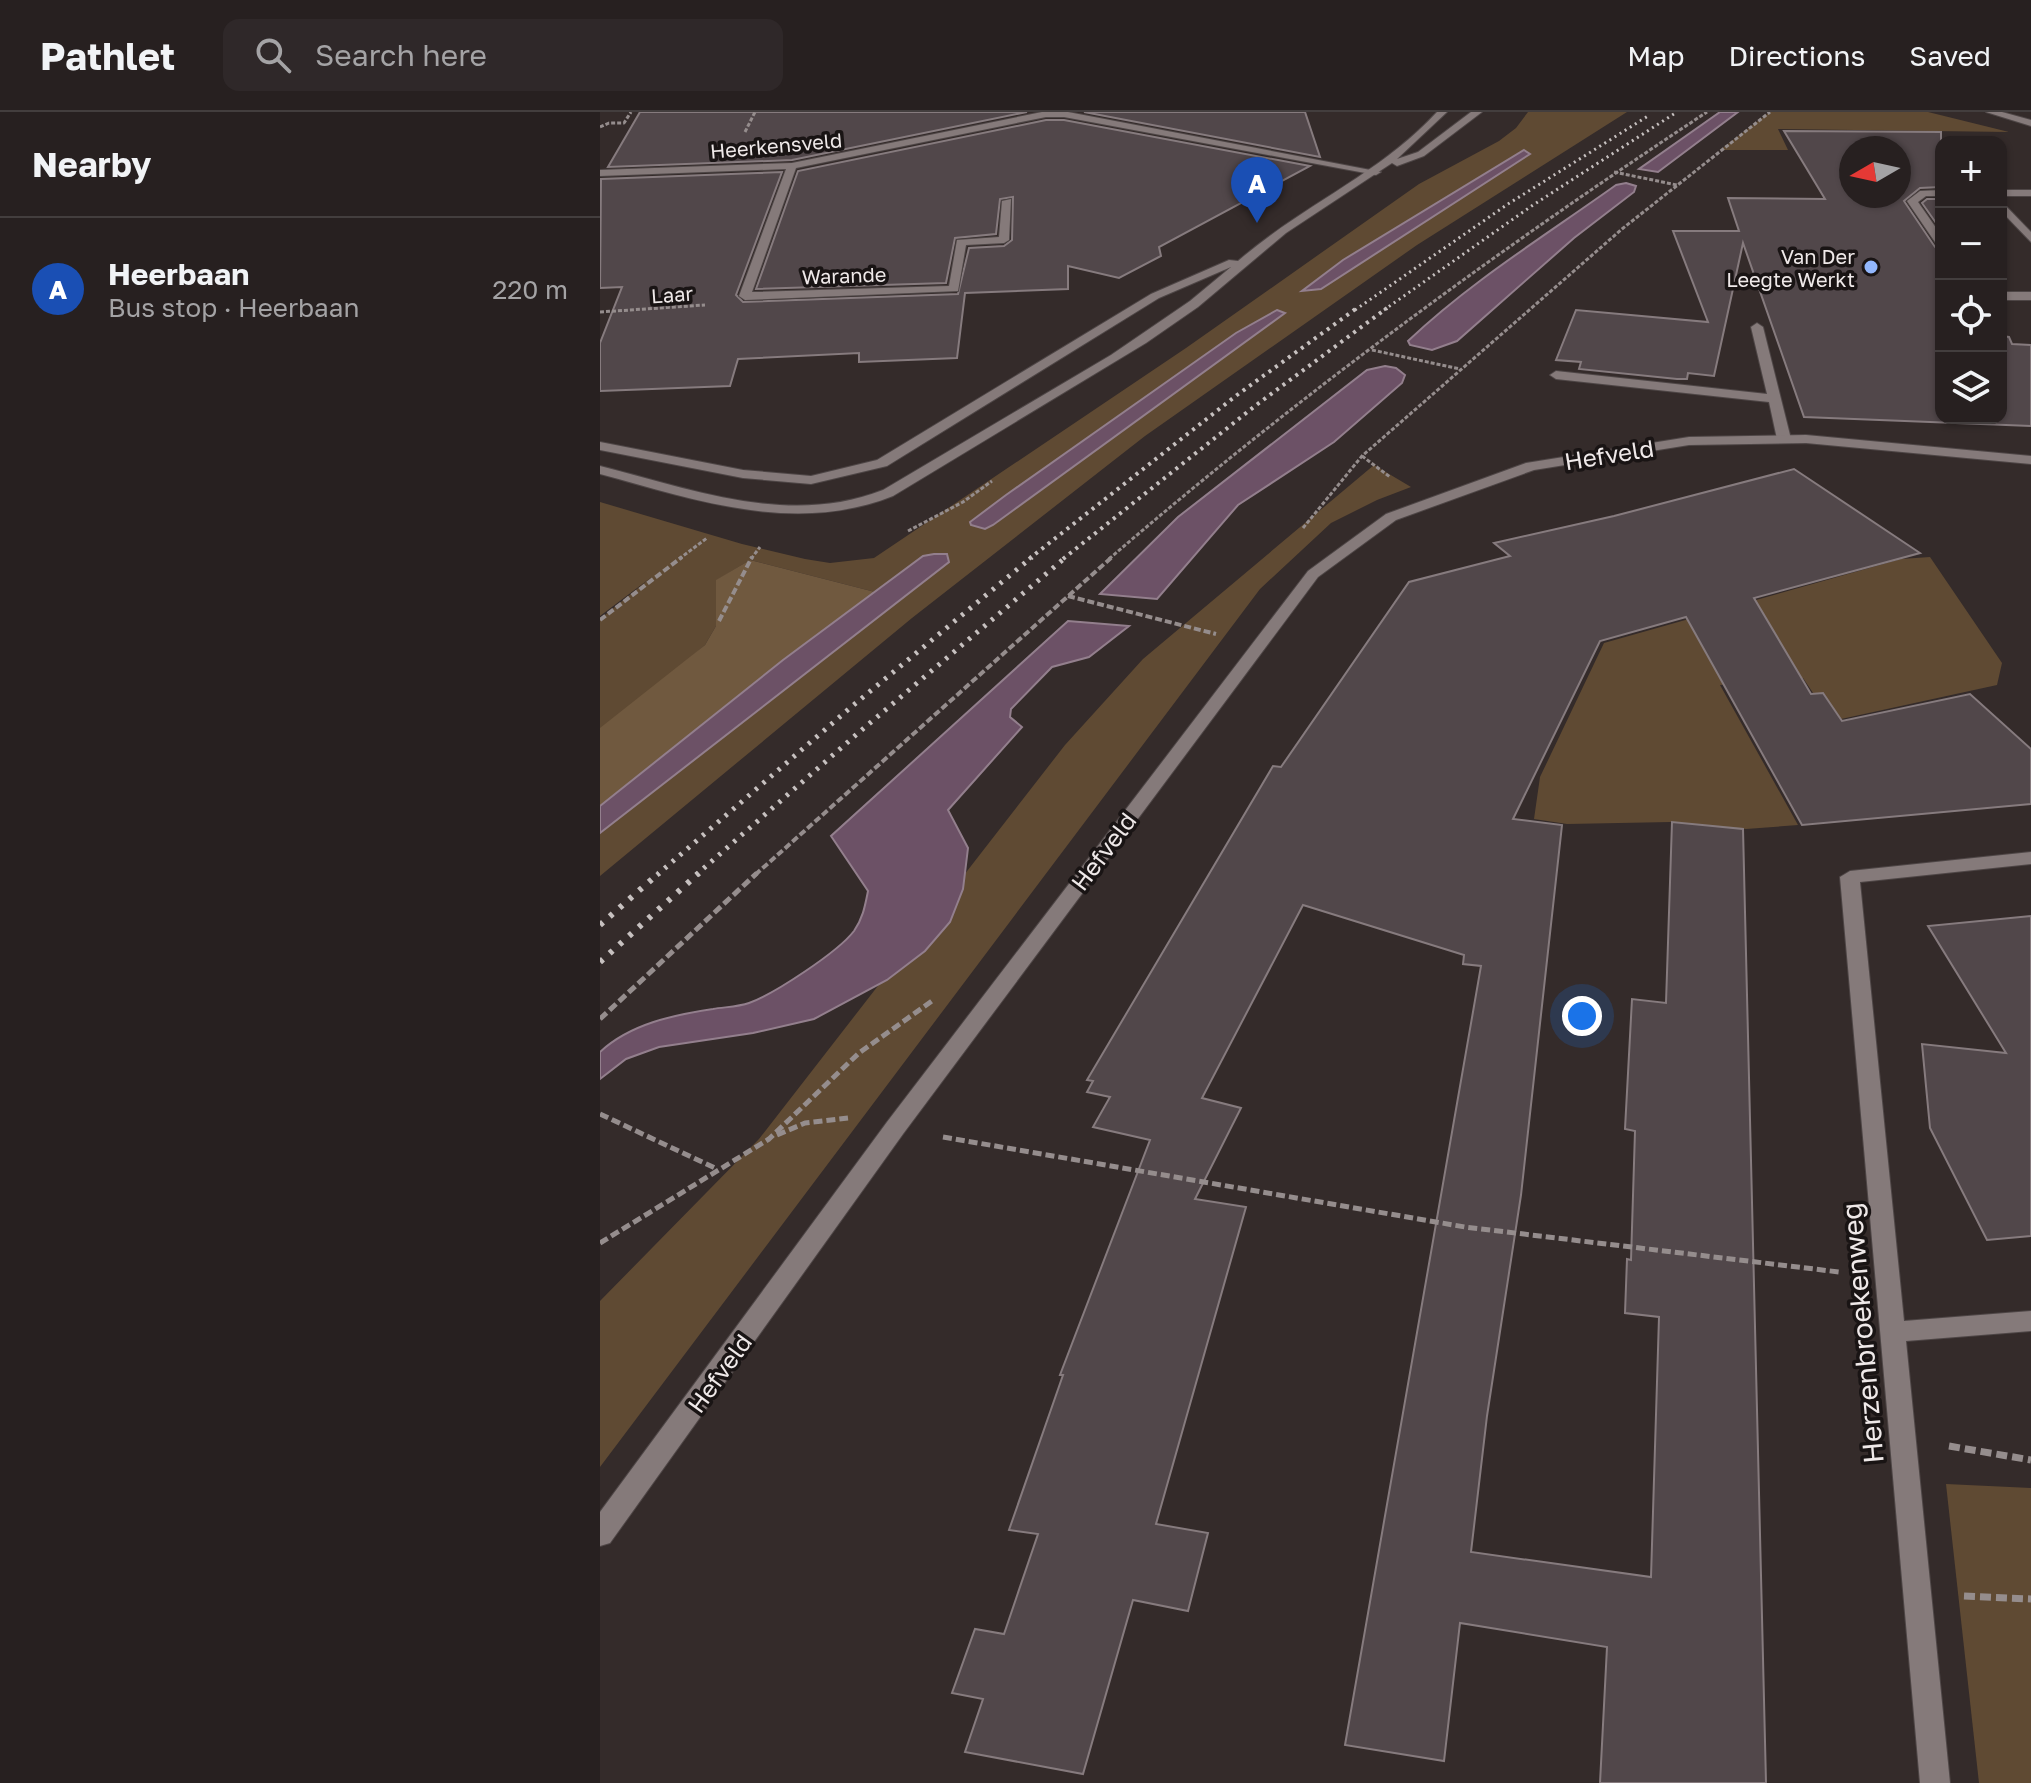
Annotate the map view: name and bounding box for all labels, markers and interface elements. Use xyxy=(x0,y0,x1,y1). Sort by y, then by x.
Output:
search box xyxy=(223,19,783,91)
text: Pathlet xyxy=(40,33,175,78)
icon: search xyxy=(251,33,295,77)
text: Search here xyxy=(315,37,487,73)
text: Map xyxy=(1627,39,1684,72)
text: Directions xyxy=(1728,39,1865,72)
text: Saved xyxy=(1909,39,1991,72)
street label: Heerkensveld xyxy=(709,127,843,163)
north arrow xyxy=(1839,136,1911,208)
map controls xyxy=(1935,136,2007,424)
button: + xyxy=(1935,136,2007,208)
text: Nearby xyxy=(32,144,152,184)
pin: A xyxy=(1231,157,1283,223)
button: − xyxy=(1935,208,2007,280)
place label: Van Der Leegte Werkt xyxy=(1726,244,1855,291)
text: Heerbaan xyxy=(108,256,249,292)
marker: Van Der Leegte Werkt xyxy=(1862,258,1880,276)
street label: Warande xyxy=(801,262,887,288)
text: A xyxy=(49,274,67,305)
text: 220 m xyxy=(492,274,568,305)
button: locate xyxy=(1935,280,2007,352)
street label: Laar xyxy=(650,281,694,307)
text: Bus stop · Heerbaan xyxy=(108,292,359,323)
button: layers xyxy=(1935,352,2007,424)
street label: Hefveld xyxy=(1562,433,1656,475)
street label: Hefveld xyxy=(1064,806,1142,896)
your location xyxy=(1562,996,1602,1036)
street label: Herzenbroekenweg xyxy=(1834,1201,1890,1465)
street label: Hefveld xyxy=(681,1328,757,1418)

